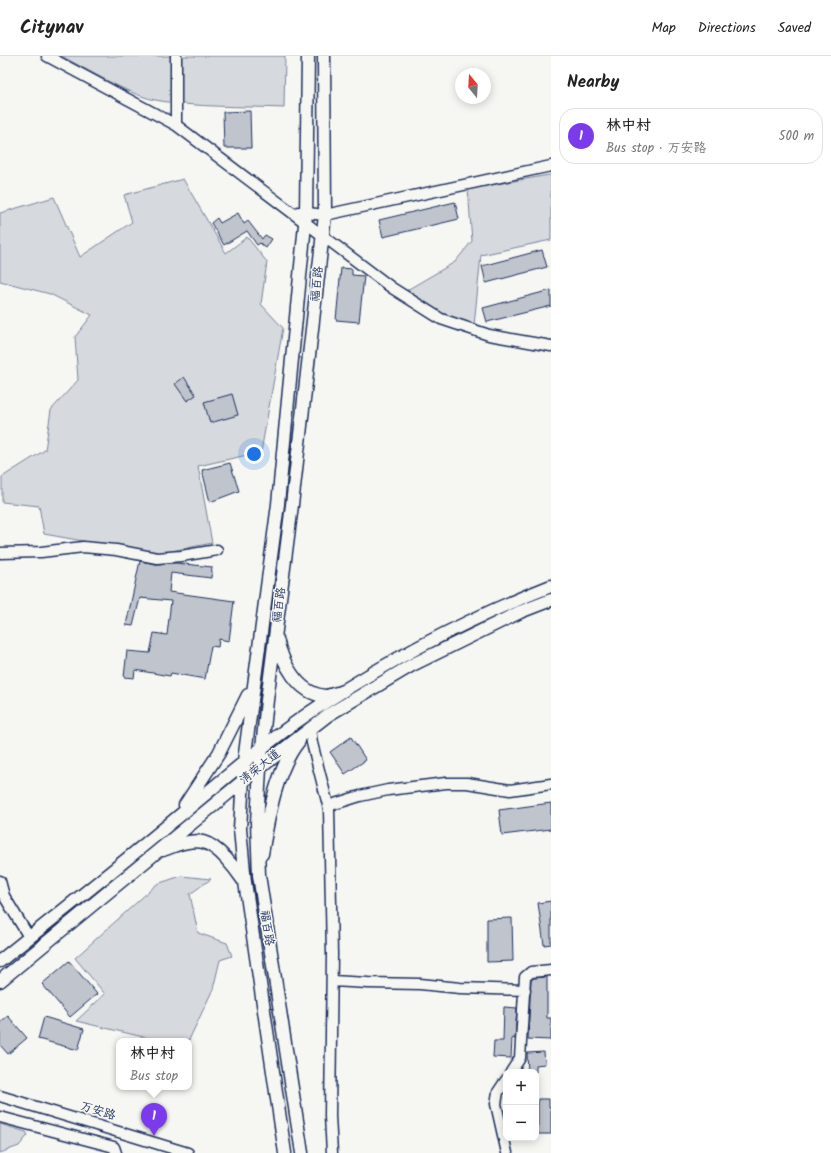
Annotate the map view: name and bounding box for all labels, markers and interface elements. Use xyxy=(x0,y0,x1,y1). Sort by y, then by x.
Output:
text: Citynav xyxy=(20,13,83,43)
text: Map xyxy=(651,17,676,39)
text: Directions xyxy=(698,17,756,39)
text: Saved xyxy=(778,17,811,39)
north arrow xyxy=(455,68,491,104)
text: Nearby xyxy=(567,69,619,96)
text: 林中村 xyxy=(606,114,651,138)
text: 1 xyxy=(579,126,583,147)
text: 500 m xyxy=(778,126,814,147)
text: Bus stop · 万安路 xyxy=(606,138,706,159)
street label: 福百路 xyxy=(306,265,328,303)
your location xyxy=(244,444,264,464)
street label: 福百路 xyxy=(267,586,291,624)
street label: 清荣大道 xyxy=(235,745,285,789)
street label: 福百路 xyxy=(255,909,279,947)
popup xyxy=(116,1038,192,1090)
text: 林中村 xyxy=(130,1042,175,1066)
text: Bus stop xyxy=(130,1066,178,1087)
map controls xyxy=(503,1069,539,1141)
button: + xyxy=(503,1069,539,1105)
street label: 万安路 xyxy=(78,1097,118,1125)
pin: 1 xyxy=(141,1103,167,1136)
button: − xyxy=(503,1105,539,1141)

